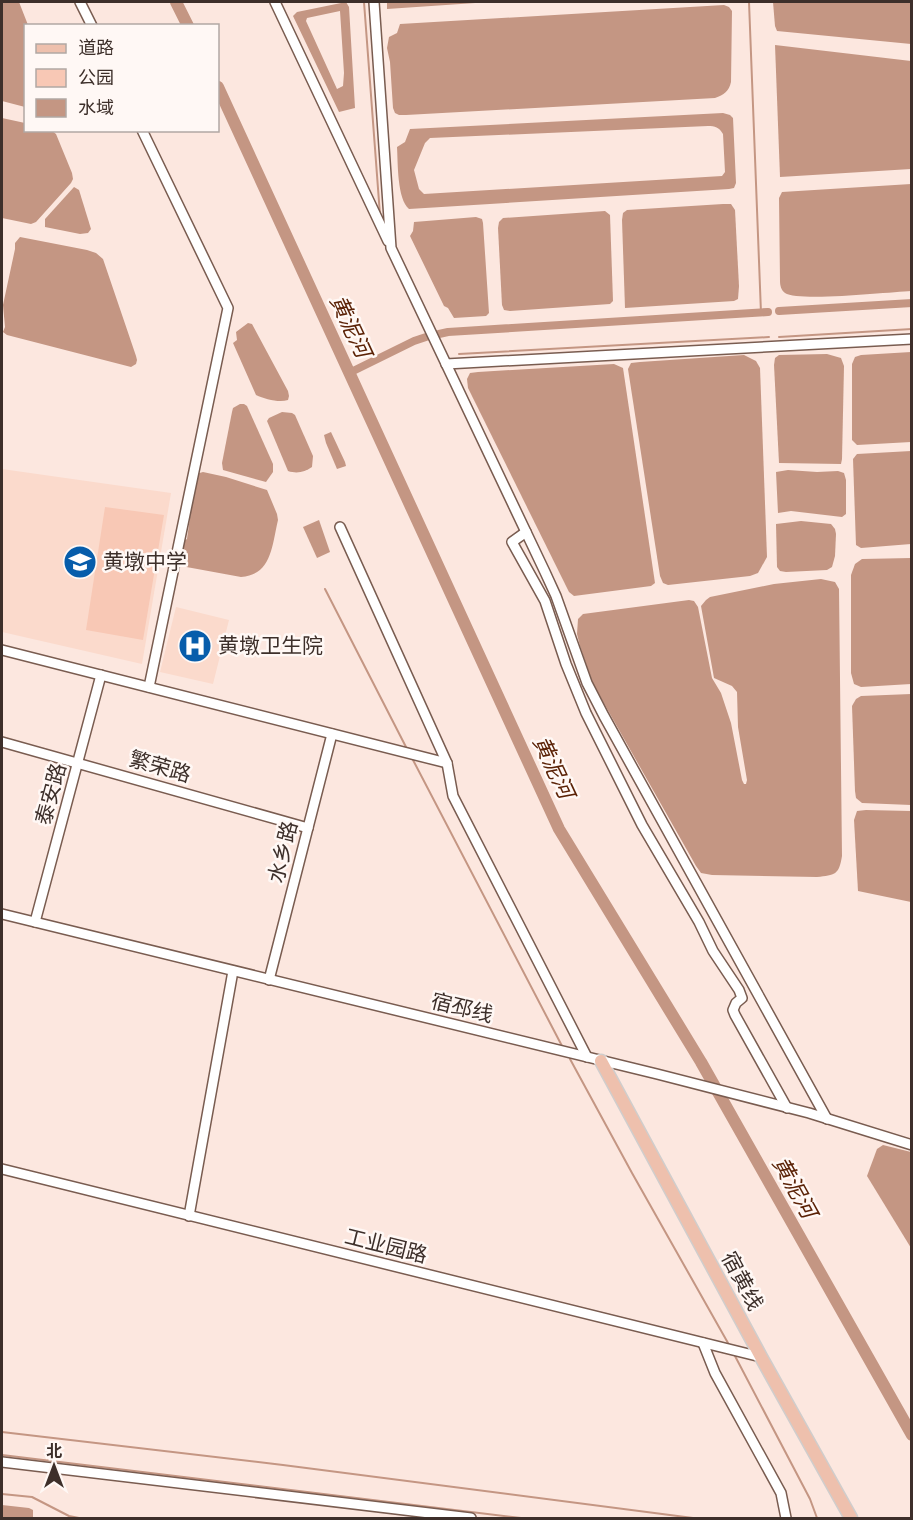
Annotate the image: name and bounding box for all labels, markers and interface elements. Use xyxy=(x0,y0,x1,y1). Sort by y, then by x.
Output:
legend xyxy=(24,24,219,132)
text: 道路 xyxy=(78,37,114,59)
text: 公园 xyxy=(78,67,114,89)
text: 水域 xyxy=(78,97,114,119)
water label: 黄泥河 xyxy=(324,291,378,365)
school or university icon: 黄墩中学 xyxy=(62,544,98,580)
place label: 黄墩中学 xyxy=(103,549,187,574)
hospital icon: 黄墩卫生院 xyxy=(177,628,213,664)
place label: 黄墩卫生院 xyxy=(218,633,323,658)
water label: 黄泥河 xyxy=(527,732,581,806)
street label: 繁荣路 xyxy=(126,746,194,787)
street label: 泰安路 xyxy=(30,760,71,828)
street label: 水乡路 xyxy=(263,818,302,885)
street label: 宿邳线 xyxy=(429,988,496,1027)
water label: 黄泥河 xyxy=(767,1152,824,1226)
street label: 工业园路 xyxy=(342,1223,430,1268)
street label: 宿黄线 xyxy=(717,1247,768,1314)
north arrow xyxy=(24,1436,84,1496)
text: 北 xyxy=(46,1442,62,1461)

